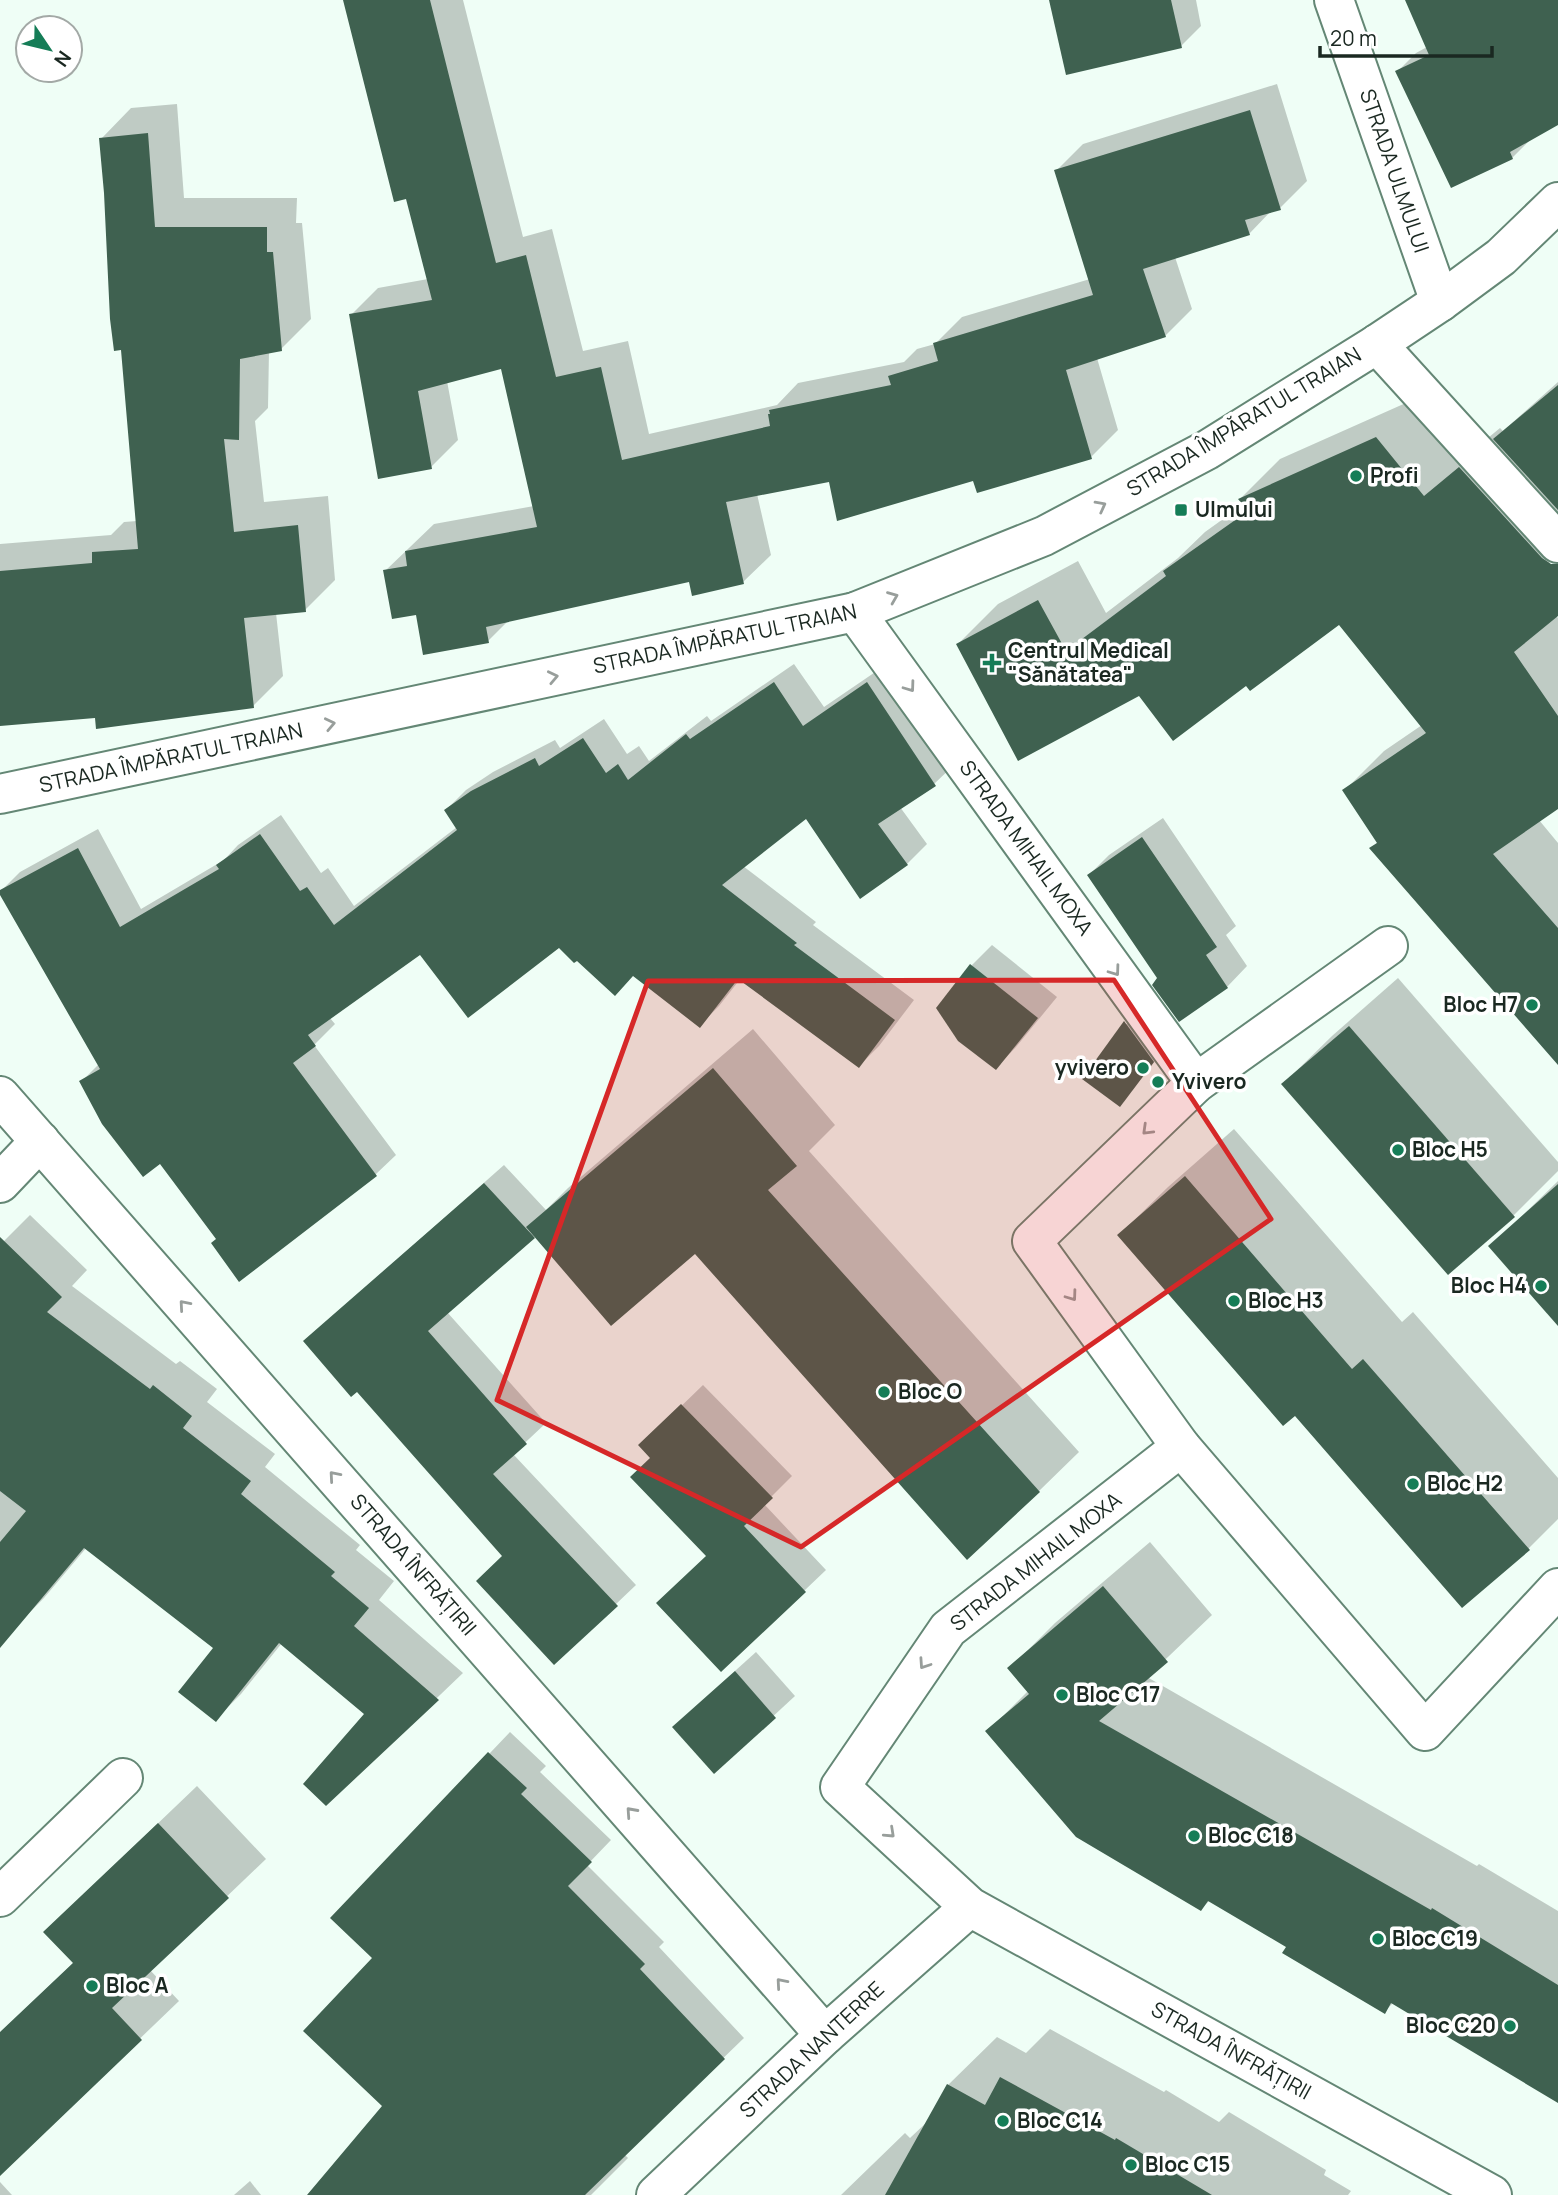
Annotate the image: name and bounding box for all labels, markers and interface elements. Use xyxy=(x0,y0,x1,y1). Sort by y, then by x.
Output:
north arrow xyxy=(14,14,84,84)
scale bar xyxy=(1320,14,1492,58)
text: 20 m xyxy=(1330,24,1377,52)
text: N xyxy=(48,46,77,72)
street label: STRADA ULMULUI xyxy=(1354,85,1436,256)
street label: STRADA ÎMPĂRATUL TRAIAN xyxy=(1121,340,1366,502)
place label: Profi xyxy=(1370,461,1419,489)
marker: Profi xyxy=(1348,468,1364,484)
place label: Ulmului xyxy=(1195,495,1273,523)
one-way arrow xyxy=(1094,501,1106,514)
marker: Ulmului xyxy=(1173,502,1189,518)
one-way arrow xyxy=(886,591,899,605)
street label: STRADA ÎMPĂRATUL TRAIAN xyxy=(590,596,859,680)
place label: Centrul Medical "Sănătatea" xyxy=(1008,636,1169,688)
marker: Centrul Medical "Sănătatea" xyxy=(982,653,1002,673)
one-way arrow xyxy=(547,670,559,685)
one-way arrow xyxy=(901,679,914,692)
street label: STRADA ÎMPĂRATUL TRAIAN xyxy=(36,715,305,799)
one-way arrow xyxy=(324,718,336,732)
street label: STRADA MIHAIL MOXA xyxy=(954,754,1100,941)
one-way arrow xyxy=(1107,963,1119,976)
place label: Bloc H7 xyxy=(1443,990,1518,1018)
marker: Bloc H7 xyxy=(1524,997,1540,1013)
place label: yvivero xyxy=(1055,1053,1129,1081)
marker: yvivero xyxy=(1135,1060,1151,1076)
place label: Yvivero xyxy=(1172,1067,1247,1095)
marker: Yvivero xyxy=(1150,1074,1166,1090)
one-way arrow xyxy=(1142,1122,1155,1135)
place label: Bloc H5 xyxy=(1412,1135,1488,1163)
marker: Bloc H5 xyxy=(1390,1142,1406,1158)
place label: Bloc H4 xyxy=(1451,1271,1527,1299)
marker: Bloc H4 xyxy=(1533,1278,1549,1294)
place label: Bloc H3 xyxy=(1248,1286,1324,1314)
one-way arrow xyxy=(1064,1288,1076,1301)
marker: Bloc H3 xyxy=(1226,1293,1242,1309)
one-way arrow xyxy=(180,1300,192,1313)
place label: Bloc O xyxy=(898,1377,962,1405)
marker: Bloc O xyxy=(876,1384,892,1400)
place label: Bloc H2 xyxy=(1427,1469,1503,1497)
one-way arrow xyxy=(330,1471,342,1484)
marker: Bloc H2 xyxy=(1405,1476,1421,1492)
street label: STRADA MIHAIL MOXA xyxy=(944,1486,1127,1637)
street label: STRADA ÎNFRĂȚIRII xyxy=(345,1488,483,1641)
one-way arrow xyxy=(919,1657,932,1670)
place label: Bloc C17 xyxy=(1076,1680,1160,1708)
marker: Bloc C17 xyxy=(1054,1687,1070,1703)
one-way arrow xyxy=(627,1807,639,1820)
place label: Bloc C18 xyxy=(1208,1821,1294,1849)
one-way arrow xyxy=(882,1825,895,1838)
marker: Bloc C18 xyxy=(1186,1828,1202,1844)
place label: Bloc C19 xyxy=(1392,1924,1478,1952)
marker: Bloc C19 xyxy=(1370,1931,1386,1947)
place label: Bloc A xyxy=(106,1971,169,1999)
street label: STRADA NANTERRE xyxy=(733,1975,890,2124)
marker: Bloc A xyxy=(84,1978,100,1994)
one-way arrow xyxy=(777,1978,789,1991)
street label: STRADA ÎNFRĂȚIRII xyxy=(1146,1995,1316,2106)
place label: Bloc C20 xyxy=(1406,2011,1496,2039)
marker: Bloc C20 xyxy=(1502,2018,1518,2034)
place label: Bloc C14 xyxy=(1017,2106,1103,2134)
marker: Bloc C14 xyxy=(995,2113,1011,2129)
place label: Bloc C15 xyxy=(1145,2150,1230,2178)
marker: Bloc C15 xyxy=(1123,2157,1139,2173)

